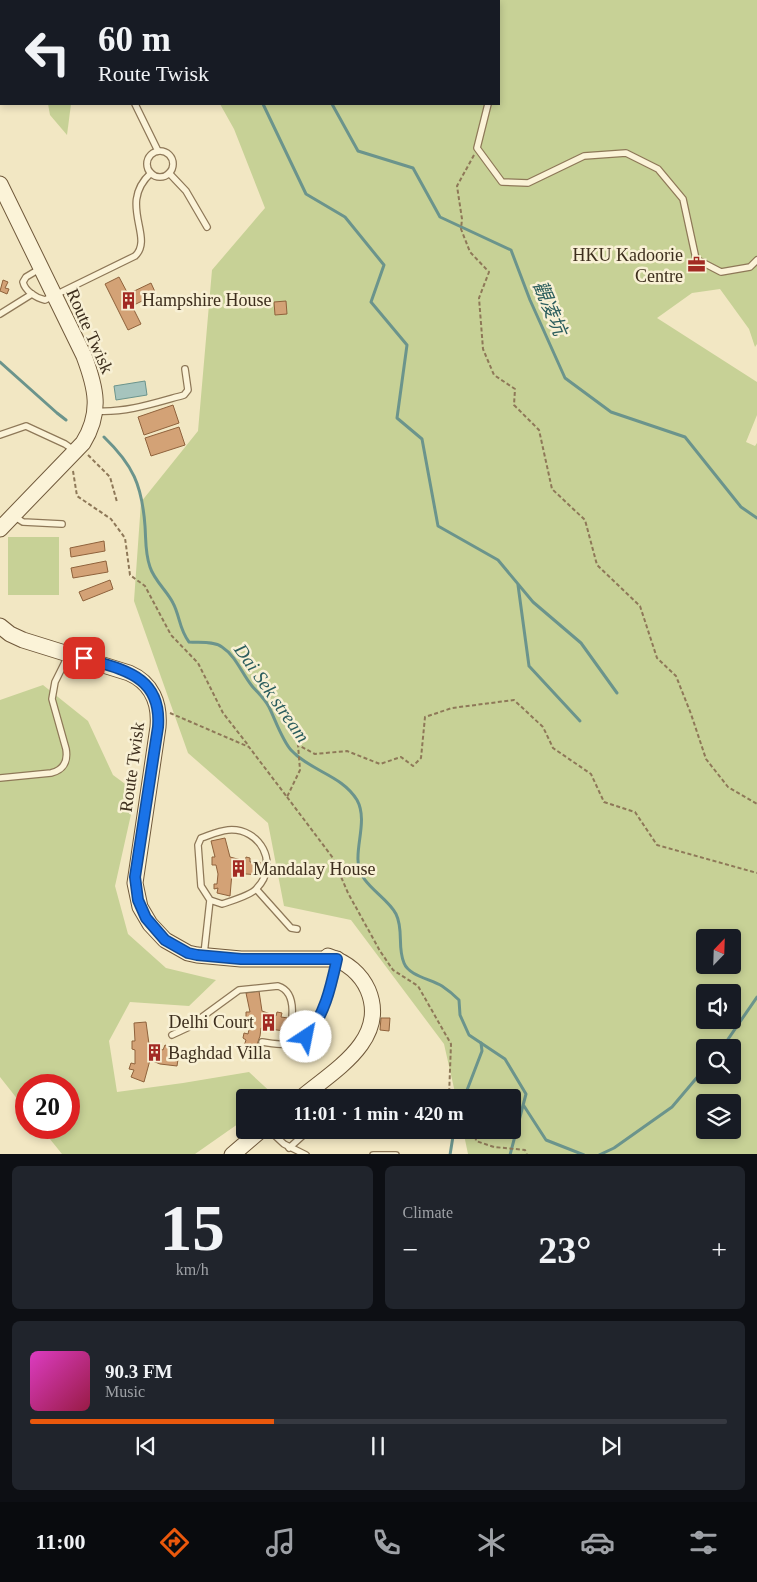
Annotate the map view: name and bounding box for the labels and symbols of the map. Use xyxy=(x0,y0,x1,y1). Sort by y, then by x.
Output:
place label: HKU Kadoorie Centre xyxy=(573,245,683,286)
office icon: HKU Kadoorie Centre xyxy=(687,255,707,275)
water label: 觀凌坑 xyxy=(529,278,572,341)
street label: Route Twisk xyxy=(62,285,118,377)
building icon: Hampshire House xyxy=(118,290,138,310)
place label: Hampshire House xyxy=(142,290,271,310)
pin xyxy=(63,637,105,679)
water label: Dai Sek stream xyxy=(230,639,314,746)
street label: Route Twisk xyxy=(116,721,148,813)
building icon: Mandalay House xyxy=(229,859,249,879)
place label: Mandalay House xyxy=(253,859,375,879)
north arrow xyxy=(696,929,741,974)
position arrow xyxy=(279,1010,331,1062)
place label: Delhi Court xyxy=(169,1012,254,1032)
building icon: Delhi Court xyxy=(258,1012,278,1032)
building icon: Baghdad Villa xyxy=(144,1043,164,1063)
place label: Baghdad Villa xyxy=(168,1043,271,1063)
speed limit sign: 20 xyxy=(15,1074,80,1139)

